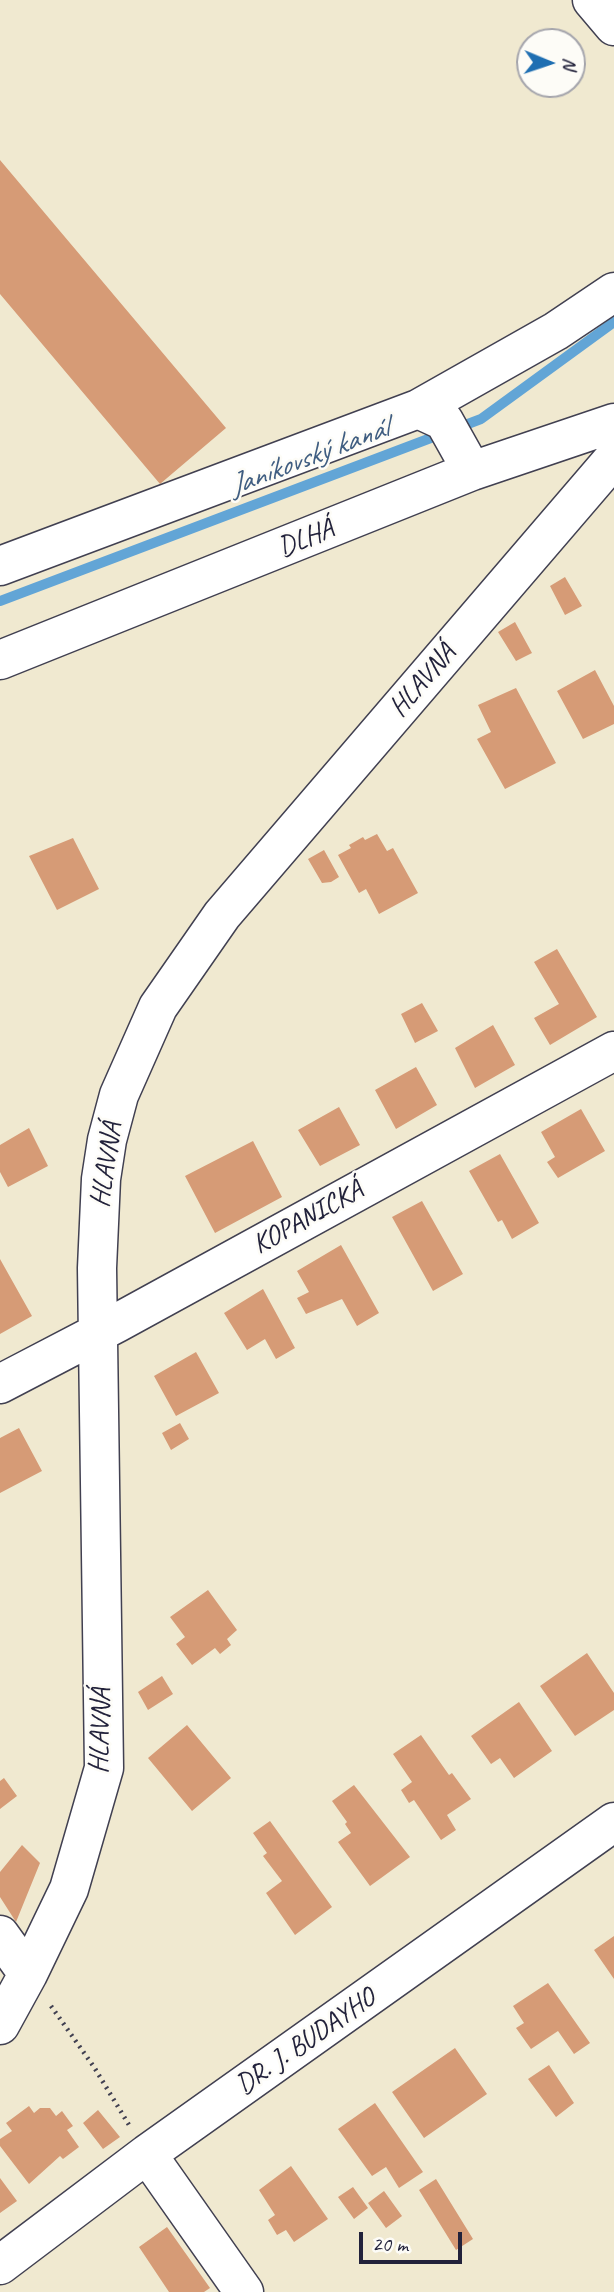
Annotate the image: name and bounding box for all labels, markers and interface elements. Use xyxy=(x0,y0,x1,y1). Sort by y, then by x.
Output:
north arrow xyxy=(516,28,586,98)
text: N xyxy=(558,57,582,70)
water label: Janíkovský kanál xyxy=(224,411,394,505)
street label: DLHÁ xyxy=(273,513,339,565)
street label: HLAVNÁ xyxy=(382,638,464,724)
street label: HLAVNÁ xyxy=(84,1120,130,1210)
street label: KOPANICKÁ xyxy=(247,1174,369,1262)
street label: HLAVNÁ xyxy=(83,1688,119,1774)
street label: DR. J. BUDAYHO xyxy=(230,1982,382,2102)
scale bar xyxy=(362,2218,465,2262)
text: 20 m xyxy=(372,2231,408,2257)

